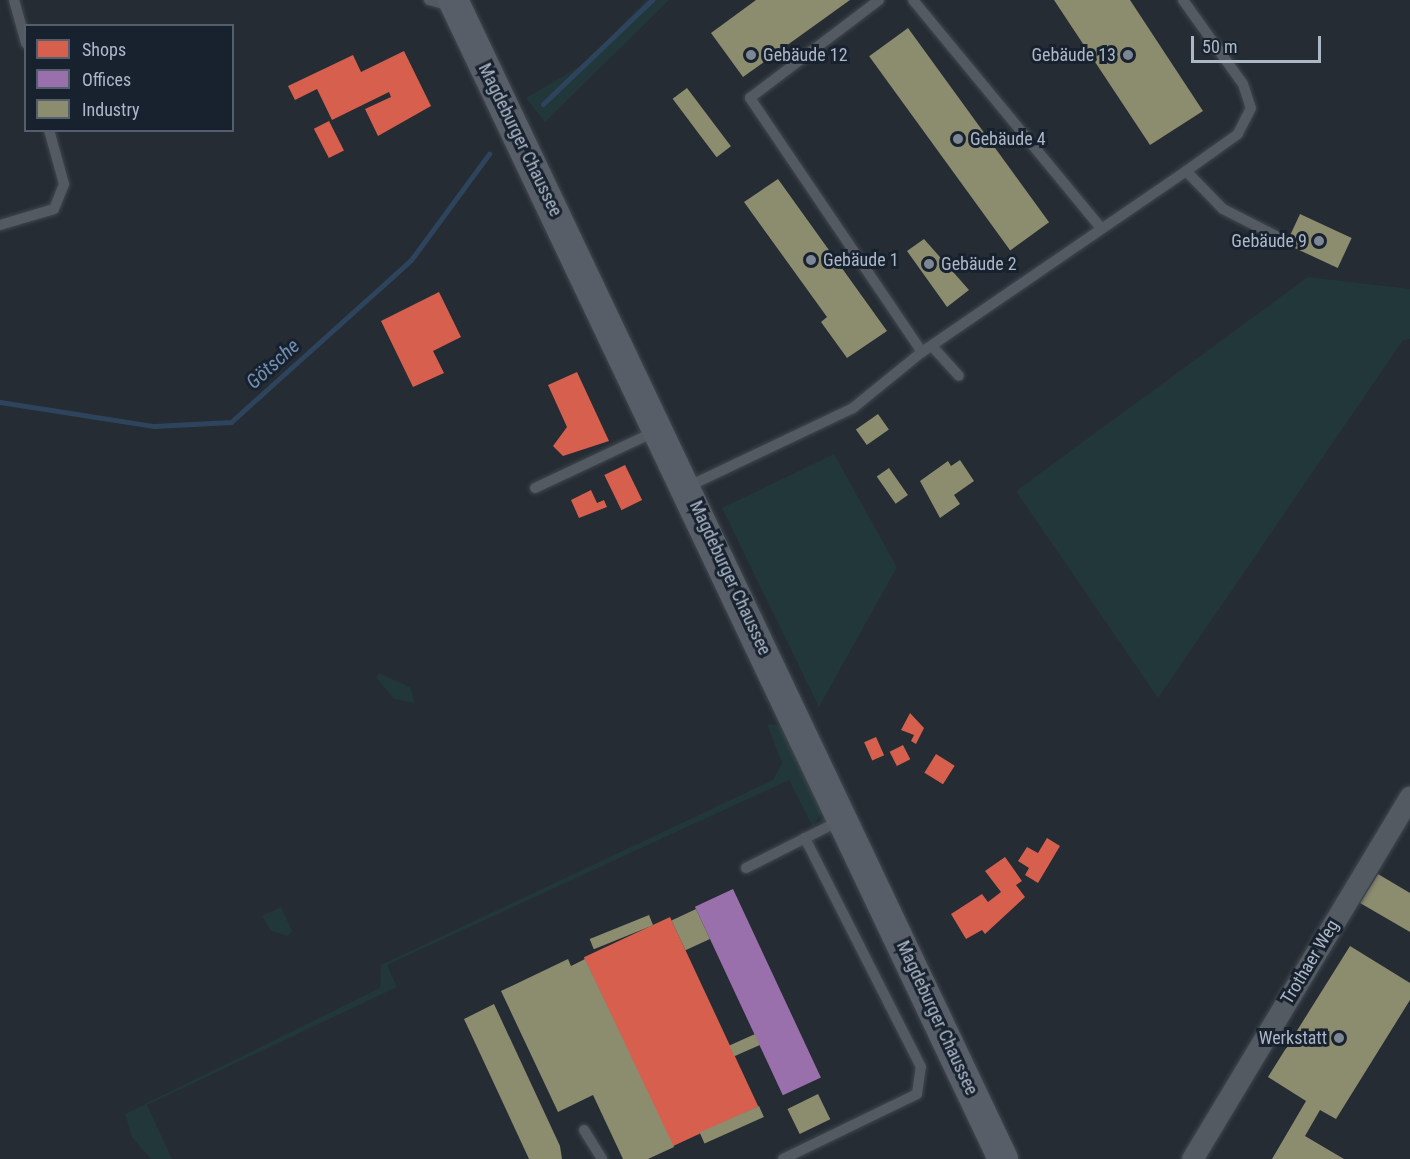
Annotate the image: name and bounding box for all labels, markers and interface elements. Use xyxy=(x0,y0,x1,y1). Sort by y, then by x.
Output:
legend xyxy=(24,24,234,132)
scale bar xyxy=(1194,24,1324,62)
text: 50 m xyxy=(1202,36,1237,57)
text: Shops xyxy=(82,39,126,60)
place label: Gebäude 12 xyxy=(763,44,848,66)
place label: Gebäude 13 xyxy=(1031,44,1116,66)
marker: Gebäude 12 xyxy=(744,48,758,62)
marker: Gebäude 13 xyxy=(1121,48,1135,62)
street label: Magdeburger Chaussee xyxy=(474,60,566,220)
text: Offices xyxy=(82,69,131,90)
text: Industry xyxy=(82,99,140,120)
place label: Gebäude 4 xyxy=(970,128,1046,150)
marker: Gebäude 4 xyxy=(951,132,965,146)
place label: Gebäude 9 xyxy=(1231,230,1307,252)
marker: Gebäude 9 xyxy=(1312,234,1326,248)
place label: Gebäude 1 xyxy=(823,249,899,271)
marker: Gebäude 1 xyxy=(804,253,818,267)
place label: Gebäude 2 xyxy=(941,253,1017,275)
marker: Gebäude 2 xyxy=(922,257,936,271)
water label: Götsche xyxy=(241,334,305,394)
street label: Magdeburger Chaussee xyxy=(685,497,775,659)
street label: Trothaer Weg xyxy=(1276,916,1344,1008)
street label: Magdeburger Chaussee xyxy=(892,937,982,1099)
place label: Werkstatt xyxy=(1259,1027,1327,1049)
marker: Werkstatt xyxy=(1332,1031,1346,1045)

